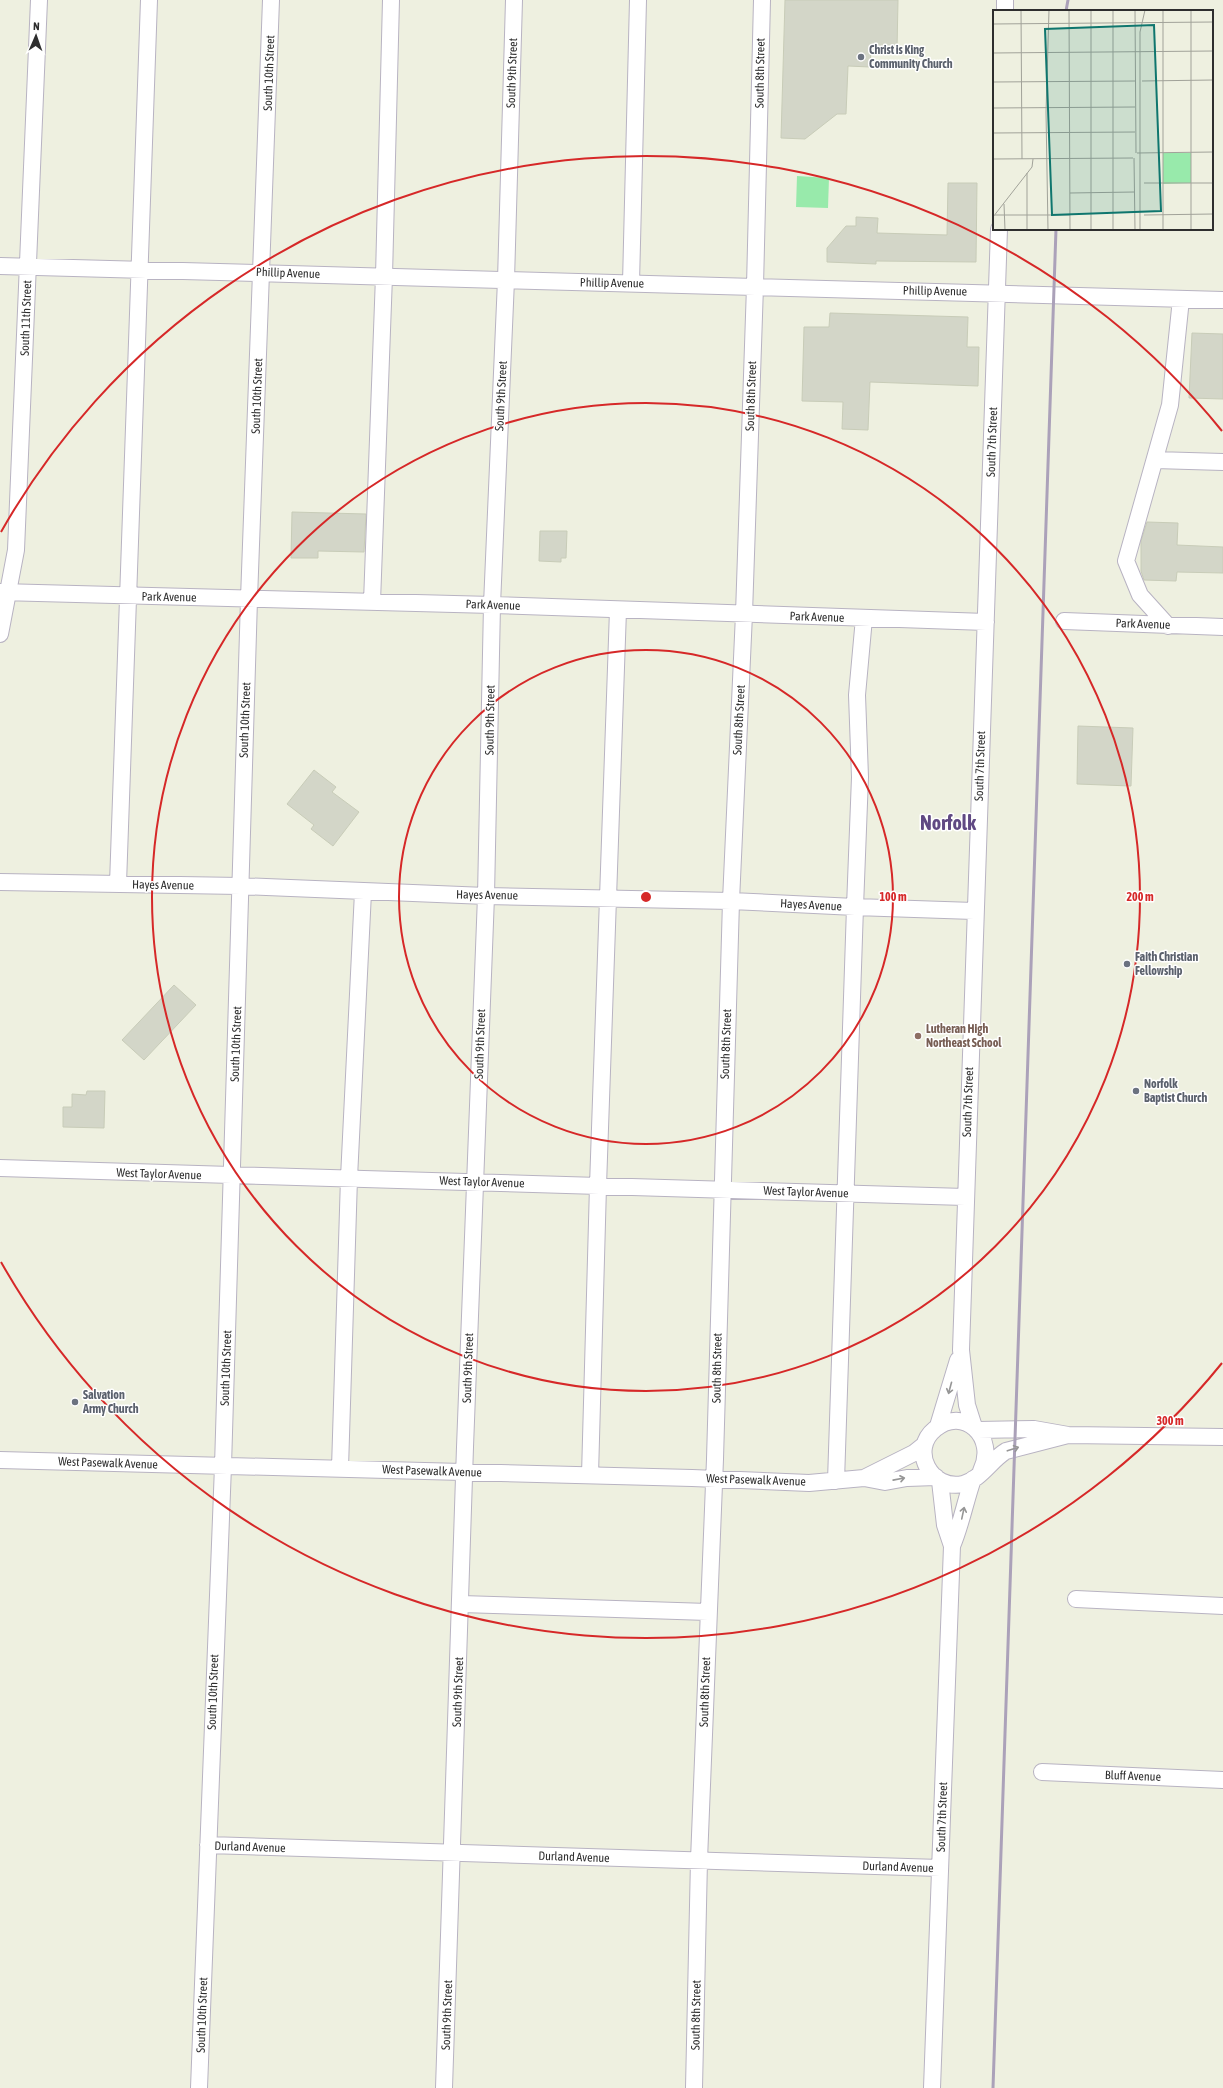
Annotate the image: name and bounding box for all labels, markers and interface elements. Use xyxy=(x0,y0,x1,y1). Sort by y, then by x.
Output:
inset map xyxy=(993,10,1213,230)
north arrow xyxy=(16,16,56,56)
text: N xyxy=(33,20,40,32)
street label: South 10th Street xyxy=(261,34,277,111)
street label: South 9th Street xyxy=(504,37,520,108)
street label: South 8th Street xyxy=(752,37,768,108)
place label: Christ is King Community Church xyxy=(869,43,953,71)
marker: Christ is King Community Church xyxy=(856,52,866,62)
street label: Phillip Avenue xyxy=(256,265,320,281)
street label: Phillip Avenue xyxy=(580,275,644,291)
street label: South 11th Street xyxy=(18,279,34,356)
street label: Phillip Avenue xyxy=(903,283,967,299)
street label: South 10th Street xyxy=(249,357,265,434)
street label: South 9th Street xyxy=(492,360,510,431)
street label: South 8th Street xyxy=(743,360,759,431)
street label: South 7th Street xyxy=(984,406,1000,477)
street label: Park Avenue xyxy=(141,590,197,604)
street label: Park Avenue xyxy=(465,597,521,613)
street label: Park Avenue xyxy=(789,609,845,625)
street label: Park Avenue xyxy=(1115,616,1171,632)
street label: South 10th Street xyxy=(237,681,253,758)
street label: South 9th Street xyxy=(482,684,498,755)
street label: South 8th Street xyxy=(730,684,748,755)
street label: South 7th Street xyxy=(972,730,988,801)
district label: Norfolk xyxy=(920,811,976,834)
street label: Hayes Avenue xyxy=(132,877,194,893)
street label: Hayes Avenue xyxy=(456,887,518,903)
centre of rings xyxy=(639,890,653,904)
text: 100 m xyxy=(879,890,907,904)
text: 200 m xyxy=(1126,890,1154,904)
street label: Hayes Avenue xyxy=(780,896,842,914)
place label: Faith Christian Fellowship xyxy=(1135,950,1198,978)
marker: Faith Christian Fellowship xyxy=(1122,959,1132,969)
street label: South 10th Street xyxy=(228,1005,244,1082)
street label: South 9th Street xyxy=(472,1008,488,1079)
street label: South 8th Street xyxy=(718,1008,734,1079)
place label: Lutheran High Northeast School xyxy=(926,1022,1002,1050)
marker: Lutheran High Northeast School xyxy=(913,1031,923,1041)
street label: South 7th Street xyxy=(960,1066,976,1137)
place label: Norfolk Baptist Church xyxy=(1144,1077,1208,1105)
marker: Norfolk Baptist Church xyxy=(1131,1086,1141,1096)
street label: West Taylor Avenue xyxy=(116,1166,202,1182)
street label: West Taylor Avenue xyxy=(439,1174,525,1190)
street label: West Taylor Avenue xyxy=(763,1184,849,1200)
street label: South 10th Street xyxy=(218,1329,234,1406)
street label: South 9th Street xyxy=(460,1332,476,1403)
street label: South 8th Street xyxy=(709,1332,725,1403)
one-way arrow xyxy=(946,1381,954,1394)
place label: Salvation Army Church xyxy=(82,1388,139,1416)
marker: Salvation Army Church xyxy=(70,1397,80,1407)
text: 300 m xyxy=(1156,1414,1184,1428)
one-way arrow xyxy=(1006,1445,1019,1452)
street label: West Pasewalk Avenue xyxy=(58,1454,158,1472)
street label: West Pasewalk Avenue xyxy=(382,1462,482,1480)
street label: West Pasewalk Avenue xyxy=(706,1471,806,1489)
one-way arrow xyxy=(892,1475,905,1483)
one-way arrow xyxy=(959,1507,967,1520)
street label: South 10th Street xyxy=(205,1653,221,1730)
street label: South 9th Street xyxy=(450,1656,466,1727)
street label: South 8th Street xyxy=(697,1656,713,1727)
street label: Bluff Avenue xyxy=(1105,1768,1161,1784)
street label: South 7th Street xyxy=(934,1781,950,1852)
street label: Durland Avenue xyxy=(214,1839,286,1855)
street label: Durland Avenue xyxy=(538,1849,610,1865)
street label: Durland Avenue xyxy=(862,1859,934,1875)
street label: South 10th Street xyxy=(194,1976,210,2053)
street label: South 9th Street xyxy=(439,1979,455,2050)
street label: South 8th Street xyxy=(688,1979,704,2050)

